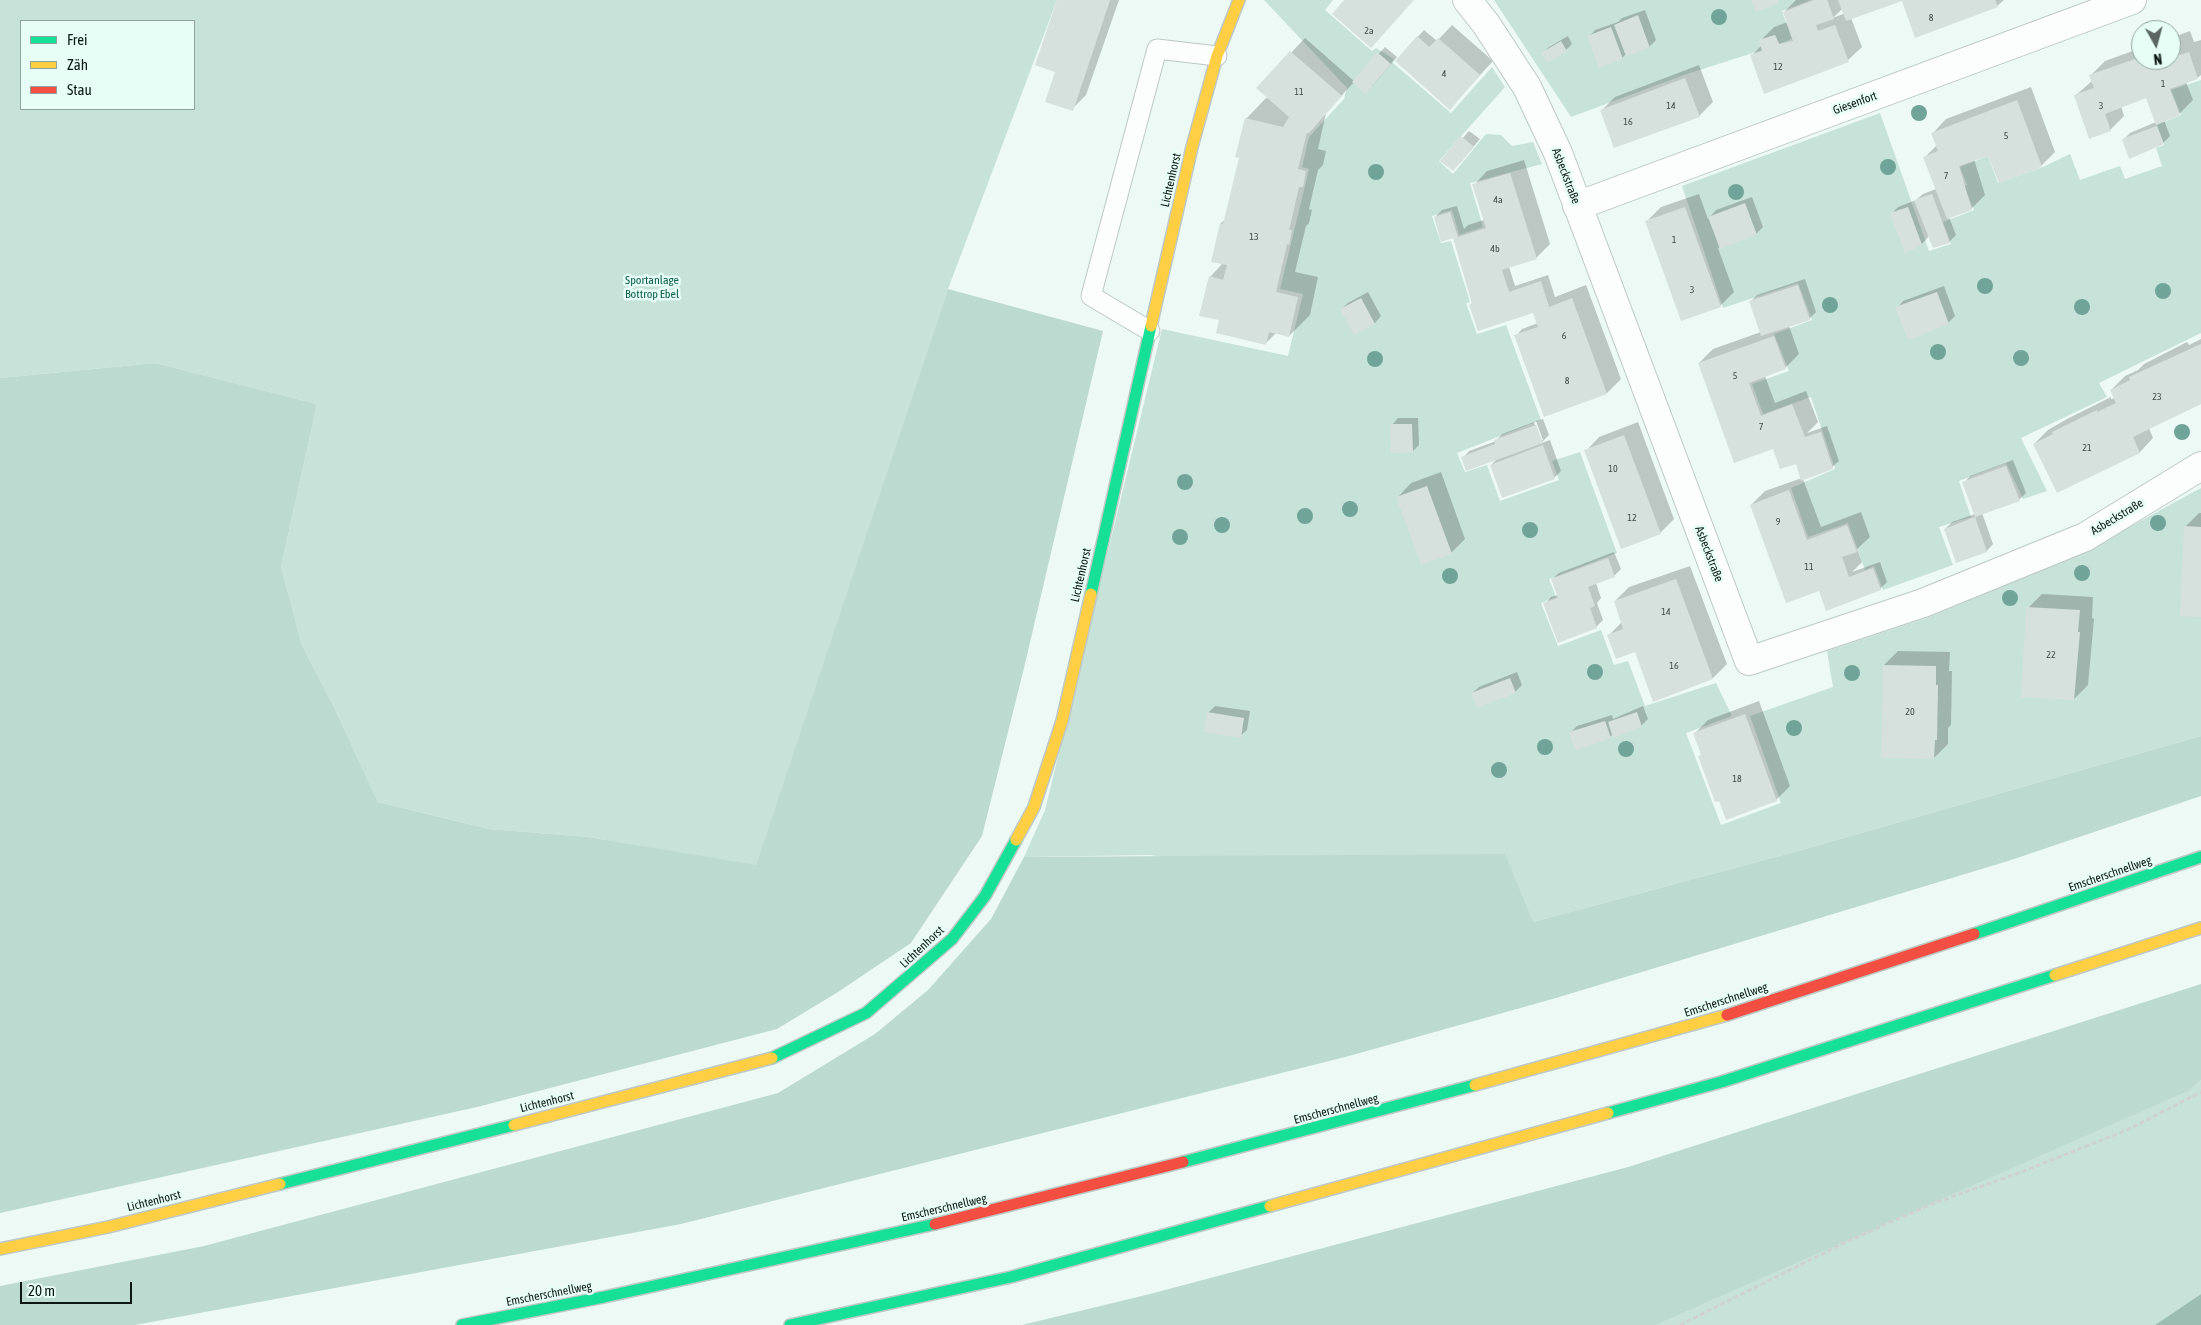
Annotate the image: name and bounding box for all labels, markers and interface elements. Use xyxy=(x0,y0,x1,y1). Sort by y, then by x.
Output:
house number: 8 xyxy=(1929,12,1933,24)
legend xyxy=(20,20,195,110)
north arrow xyxy=(2131,20,2181,70)
house number: 2a xyxy=(1364,25,1374,37)
text: Frei xyxy=(67,31,87,48)
text: N xyxy=(2153,50,2163,67)
text: Zäh xyxy=(67,56,88,73)
house number: 12 xyxy=(1773,61,1783,73)
house number: 4 xyxy=(1442,68,1446,80)
house number: 1 xyxy=(2161,78,2165,90)
text: Stau xyxy=(67,81,92,98)
house number: 11 xyxy=(1294,86,1304,98)
street label: Giesenfort xyxy=(1831,88,1879,118)
house number: 14 xyxy=(1666,100,1676,112)
house number: 3 xyxy=(2099,100,2103,112)
house number: 16 xyxy=(1623,116,1633,128)
house number: 5 xyxy=(2004,130,2008,142)
street label: Asbeckstraße xyxy=(1549,146,1583,206)
street label: Lichtenhorst xyxy=(1158,152,1184,208)
house number: 7 xyxy=(1944,170,1948,182)
house number: 4a xyxy=(1493,194,1503,206)
house number: 13 xyxy=(1249,231,1259,243)
house number: 1 xyxy=(1672,234,1676,246)
house number: 4b xyxy=(1490,243,1500,255)
park label: Sportanlage Bottrop Ebel xyxy=(625,273,679,301)
house number: 3 xyxy=(1690,284,1694,296)
house number: 6 xyxy=(1562,330,1566,342)
house number: 5 xyxy=(1733,370,1737,382)
house number: 8 xyxy=(1565,375,1569,387)
house number: 23 xyxy=(2152,391,2162,403)
house number: 7 xyxy=(1759,421,1763,433)
house number: 21 xyxy=(2082,442,2092,454)
house number: 10 xyxy=(1608,463,1618,475)
street label: Asbeckstraße xyxy=(2088,496,2146,538)
house number: 12 xyxy=(1627,512,1637,524)
house number: 9 xyxy=(1776,516,1780,528)
street label: Asbeckstraße xyxy=(1692,524,1726,584)
street label: Lichtenhorst xyxy=(1068,547,1094,603)
house number: 11 xyxy=(1804,561,1814,573)
house number: 14 xyxy=(1661,606,1671,618)
house number: 22 xyxy=(2046,649,2056,661)
house number: 16 xyxy=(1669,660,1679,672)
house number: 20 xyxy=(1905,706,1915,718)
house number: 18 xyxy=(1732,773,1742,785)
street label: Emscherschnellweg xyxy=(2067,853,2153,895)
street label: Lichtenhorst xyxy=(897,923,947,971)
street label: Emscherschnellweg xyxy=(1682,980,1770,1020)
street label: Lichtenhorst xyxy=(519,1088,575,1116)
street label: Emscherschnellweg xyxy=(1292,1091,1380,1127)
street label: Lichtenhorst xyxy=(126,1187,182,1215)
street label: Emscherschnellweg xyxy=(900,1191,988,1225)
scale bar xyxy=(22,1272,135,1304)
street label: Emscherschnellweg xyxy=(505,1279,593,1309)
text: 20 m xyxy=(28,1282,55,1299)

